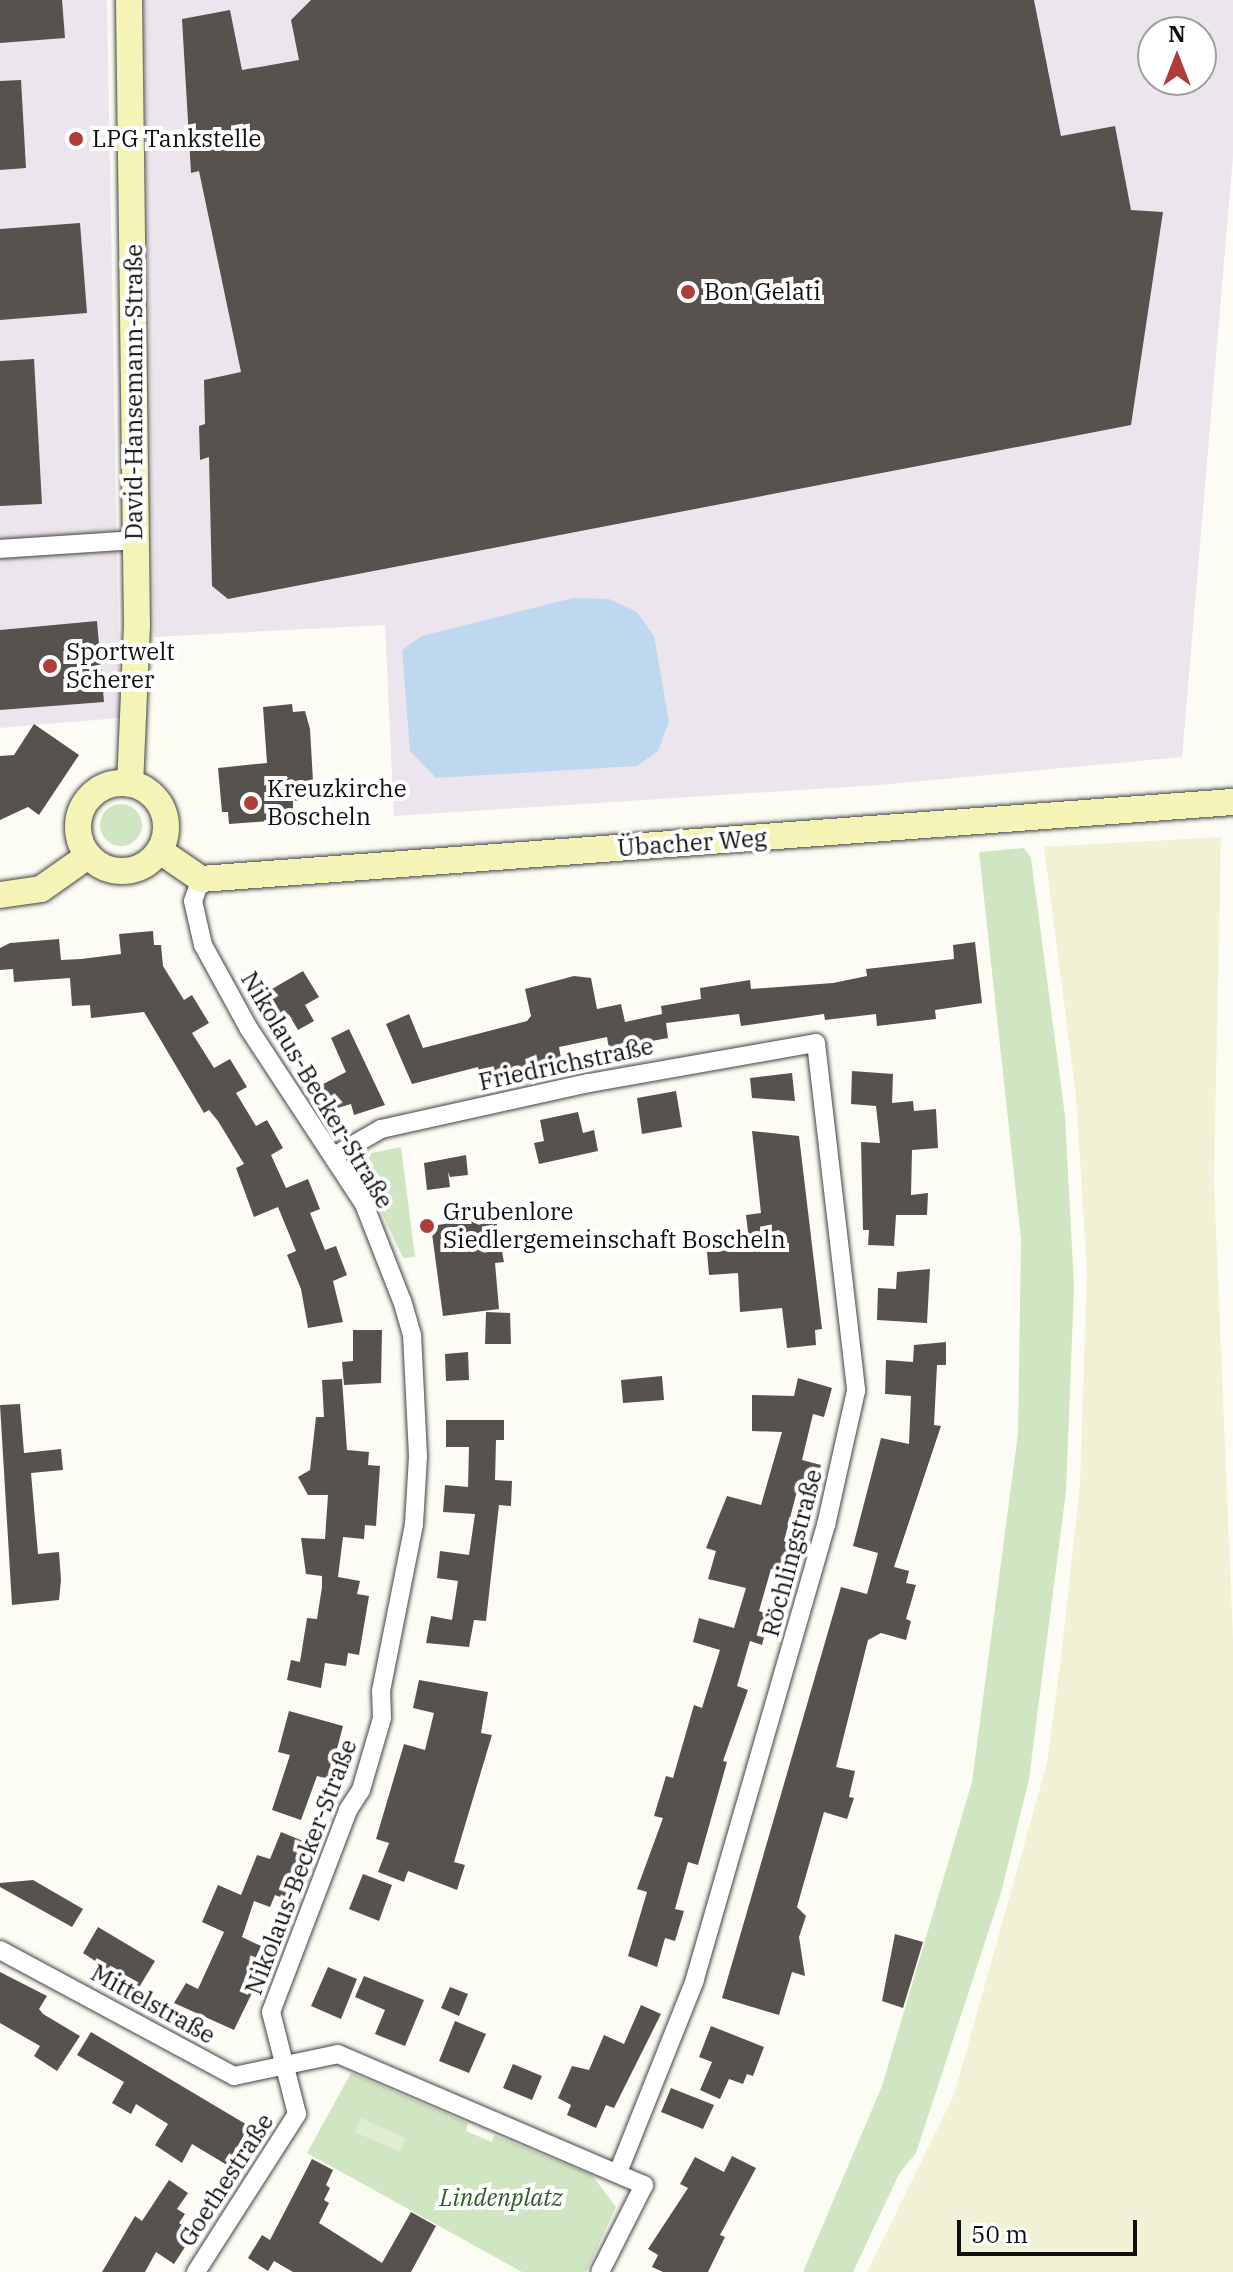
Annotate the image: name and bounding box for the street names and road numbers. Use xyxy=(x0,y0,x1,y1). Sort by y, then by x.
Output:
street label: David-Hansemann-Straße xyxy=(120,244,148,540)
street label: Übacher Weg xyxy=(616,823,768,863)
street label: Nikolaus-Becker-Straße xyxy=(235,966,399,1214)
street label: Friedrichstraße xyxy=(476,1031,656,1097)
street label: Röchlingstraße xyxy=(756,1466,828,1640)
street label: Nikolaus-Becker-Straße xyxy=(239,1735,363,1999)
street label: Mittelstraße xyxy=(86,1958,220,2050)
street label: Goethestraße xyxy=(172,2108,280,2252)

